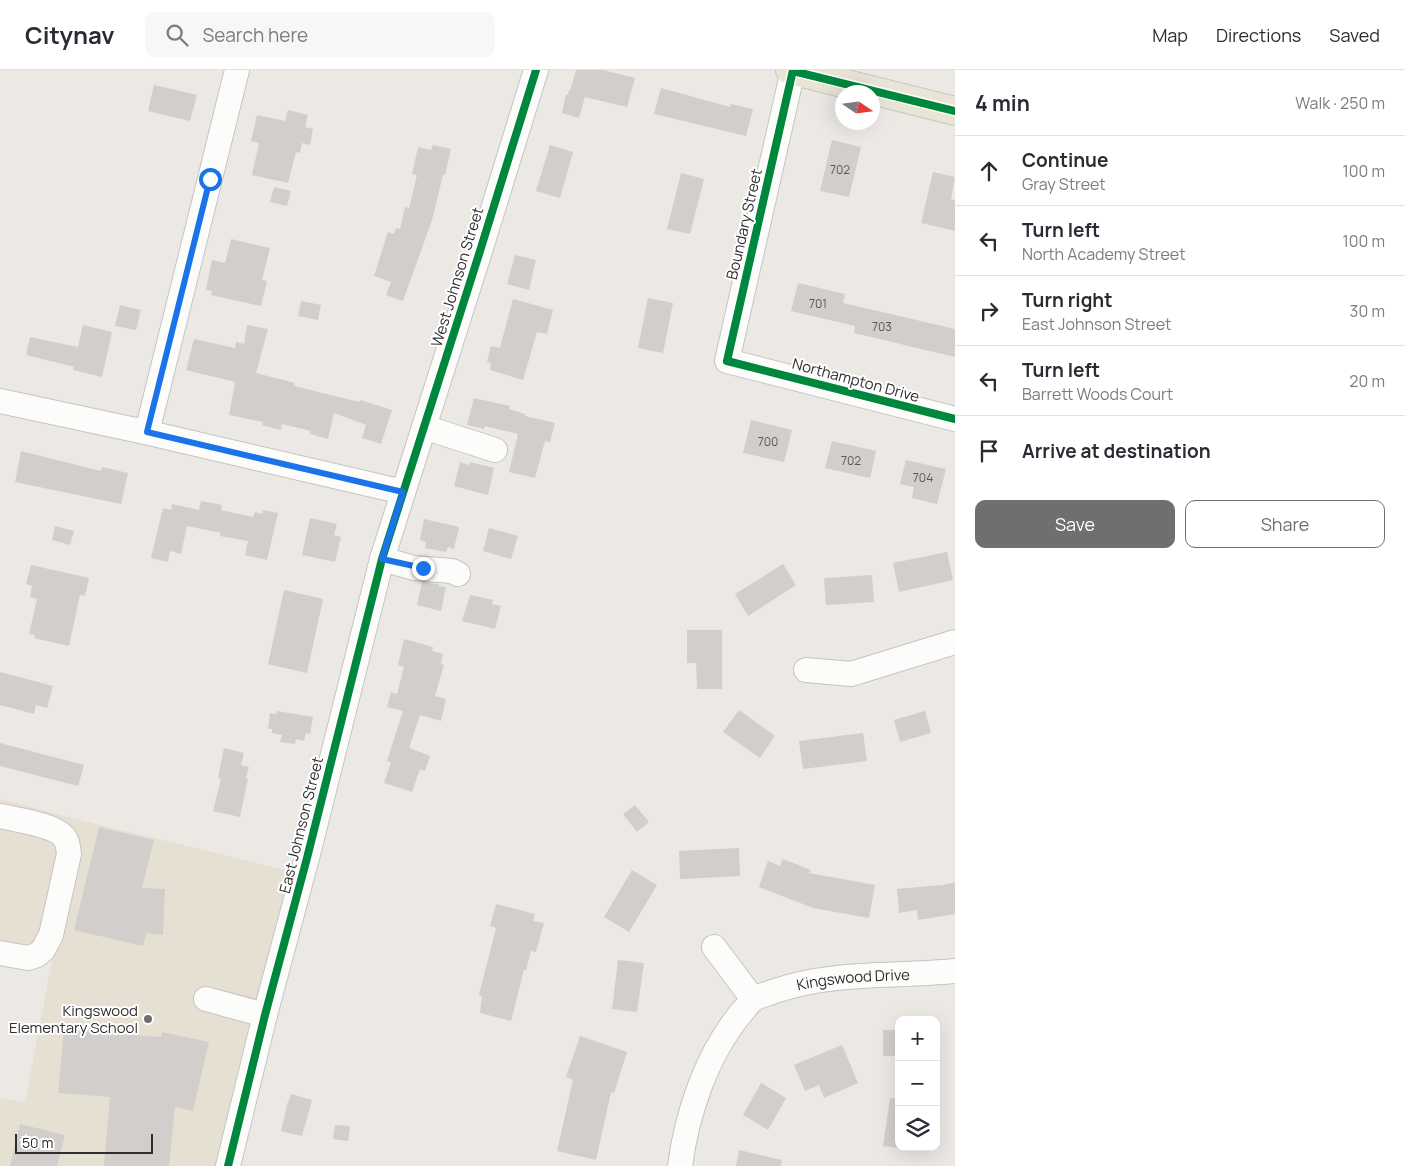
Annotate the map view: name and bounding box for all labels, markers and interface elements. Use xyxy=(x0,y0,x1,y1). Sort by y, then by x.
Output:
search box xyxy=(145,12,495,57)
text: Citynav xyxy=(25,18,115,51)
icon: search xyxy=(163,21,191,49)
text: Search here xyxy=(203,22,308,48)
text: Map xyxy=(1152,23,1188,47)
text: Directions xyxy=(1216,23,1301,47)
text: Saved xyxy=(1329,23,1380,47)
north arrow xyxy=(835,85,880,130)
text: 4 min xyxy=(975,89,1030,117)
text: Walk · 250 m xyxy=(1295,92,1385,114)
text: Continue xyxy=(1022,147,1108,173)
icon: ahead xyxy=(975,157,1003,185)
text: 100 m xyxy=(1342,160,1385,182)
house number: 702 xyxy=(830,161,850,178)
street label: Boundary Street xyxy=(721,166,767,282)
route start xyxy=(199,168,222,191)
text: Gray Street xyxy=(1022,173,1106,195)
street label: West Johnson Street xyxy=(426,205,488,349)
text: Turn left xyxy=(1022,217,1100,243)
icon: left xyxy=(975,227,1003,255)
text: 100 m xyxy=(1342,230,1385,252)
text: North Academy Street xyxy=(1022,243,1186,265)
text: Turn right xyxy=(1022,287,1112,313)
house number: 701 xyxy=(809,295,827,312)
icon: right xyxy=(975,297,1003,325)
text: 30 m xyxy=(1350,300,1385,322)
text: East Johnson Street xyxy=(1022,313,1171,335)
house number: 703 xyxy=(872,318,892,335)
street label: Northampton Drive xyxy=(790,353,922,407)
text: Turn left xyxy=(1022,357,1100,383)
icon: left xyxy=(975,367,1003,395)
text: 20 m xyxy=(1349,370,1385,392)
text: Barrett Woods Court xyxy=(1022,383,1173,405)
house number: 700 xyxy=(758,433,778,450)
icon: arrive xyxy=(975,437,1003,465)
text: Arrive at destination xyxy=(1022,438,1211,464)
house number: 702 xyxy=(841,452,861,469)
house number: 704 xyxy=(913,469,933,486)
button: Save xyxy=(975,500,1175,548)
button: Share xyxy=(1185,500,1385,548)
route end xyxy=(412,557,435,580)
street label: East Johnson Street xyxy=(274,754,328,896)
street label: Kingswood Drive xyxy=(795,963,911,995)
place label: Kingswood Elementary School xyxy=(9,1000,138,1038)
marker: Kingswood Elementary School xyxy=(142,1013,154,1025)
map controls xyxy=(895,1016,940,1151)
button: + xyxy=(895,1016,940,1061)
button: − xyxy=(895,1061,940,1106)
button: layers xyxy=(895,1106,940,1151)
scale bar xyxy=(15,1131,152,1154)
text: 50 m xyxy=(22,1133,53,1152)

